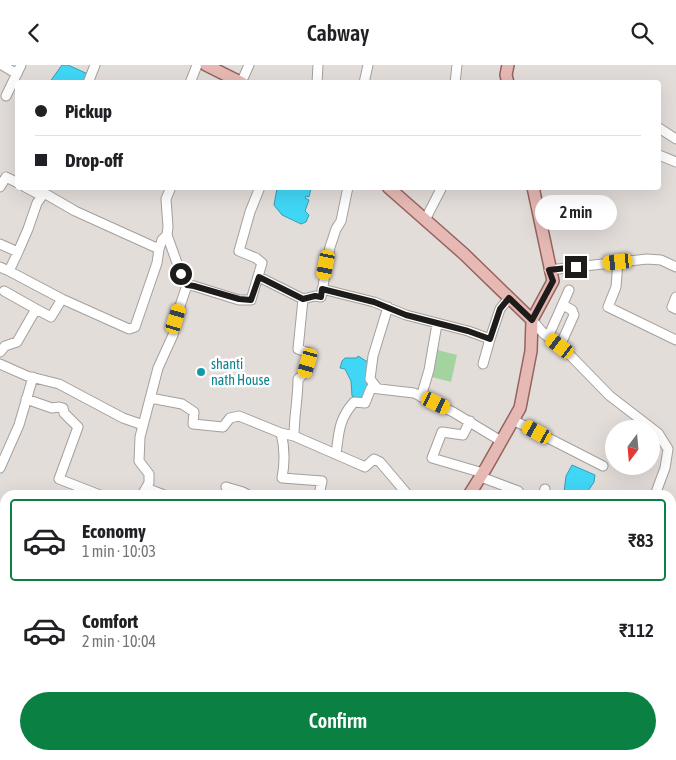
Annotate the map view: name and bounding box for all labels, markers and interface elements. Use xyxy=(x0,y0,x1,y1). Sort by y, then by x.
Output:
icon: back xyxy=(20,19,48,47)
icon: search xyxy=(628,19,656,47)
text: Cabway xyxy=(307,20,369,46)
text: Pickup xyxy=(65,100,112,122)
text: Drop-off xyxy=(65,149,123,171)
callout: 2 min xyxy=(535,195,617,229)
text: 2 min xyxy=(560,203,592,221)
car xyxy=(315,249,336,281)
car xyxy=(602,253,633,271)
route end xyxy=(565,256,587,278)
route start xyxy=(170,263,192,285)
car xyxy=(164,302,187,336)
car xyxy=(543,331,576,361)
car xyxy=(296,347,319,379)
place label: shanti nath House xyxy=(211,356,270,388)
marker: shanti nath House xyxy=(195,366,207,378)
car xyxy=(419,390,452,416)
car xyxy=(520,418,553,446)
north arrow xyxy=(605,420,660,475)
map controls xyxy=(605,420,660,475)
icon: car xyxy=(22,518,67,563)
text: Economy xyxy=(82,520,146,542)
text: ₹83 xyxy=(628,529,654,551)
text: 1 min · 10:03 xyxy=(82,542,156,560)
icon: car xyxy=(22,608,67,653)
text: Comfort xyxy=(82,610,138,632)
text: ₹112 xyxy=(619,619,654,641)
text: 2 min · 10:04 xyxy=(82,632,156,650)
button: Confirm xyxy=(20,692,656,750)

